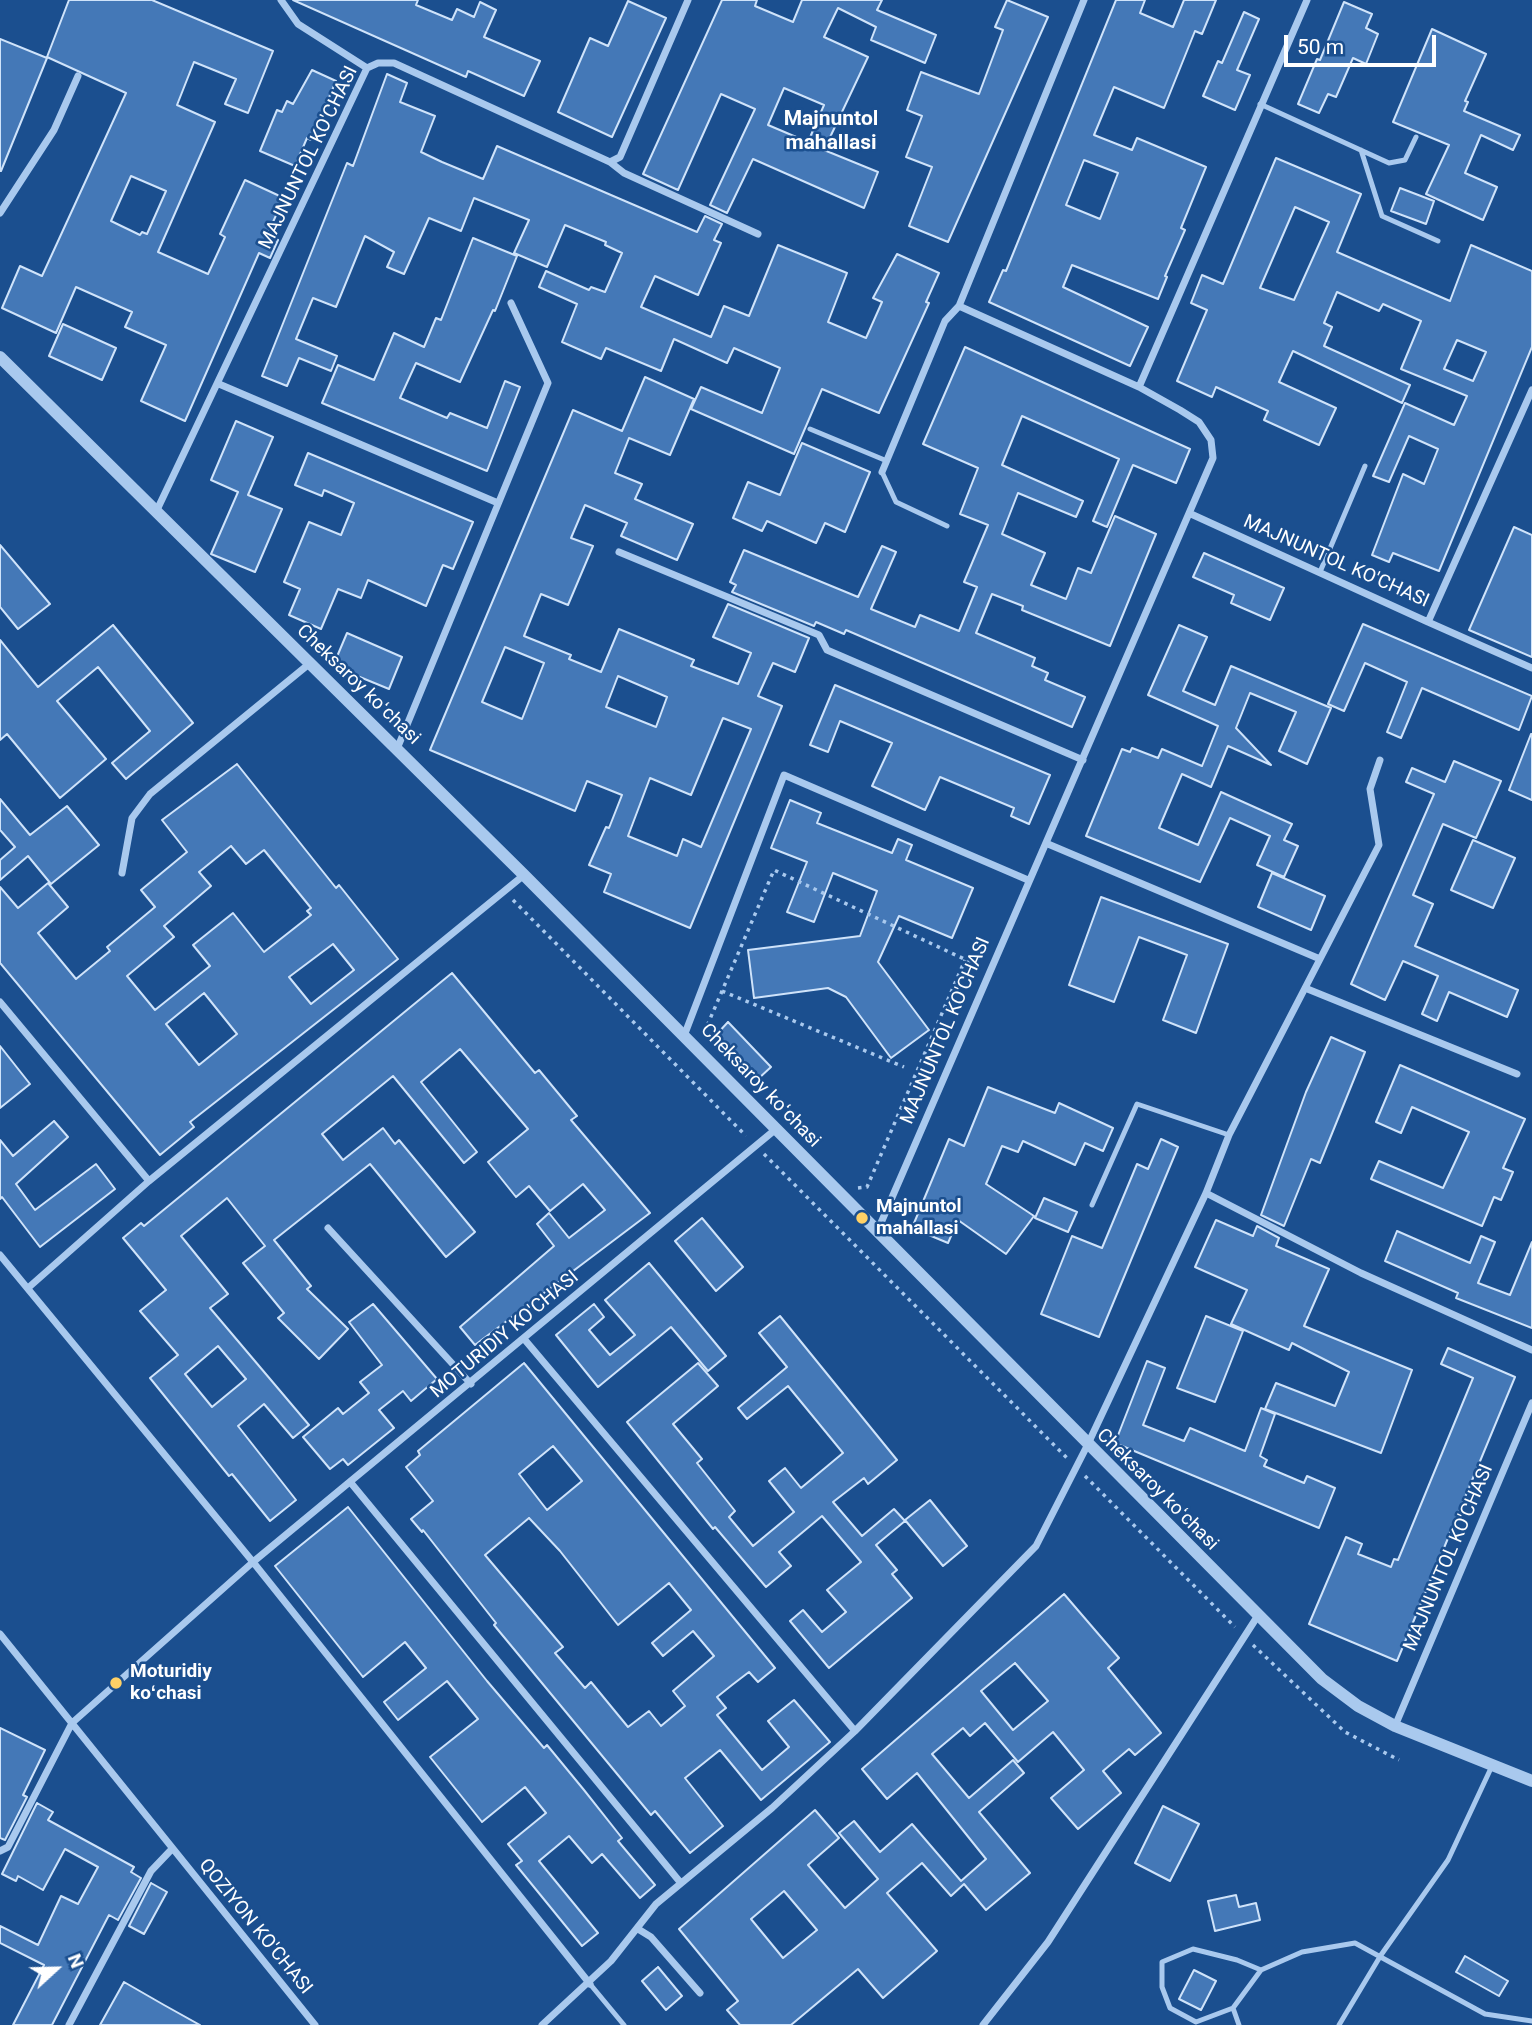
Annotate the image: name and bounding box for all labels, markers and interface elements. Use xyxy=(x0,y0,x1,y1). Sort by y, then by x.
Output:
scale bar xyxy=(1287,21,1439,65)
text: 50 m xyxy=(1297,35,1344,59)
street label: MAJNUNTOL KO'CHASI xyxy=(255,63,363,253)
district label: Majnuntol mahallasi xyxy=(784,107,878,157)
street label: MAJNUNTOL KO'CHASI xyxy=(1240,511,1432,613)
street label: Cheksaroy koʻchasi xyxy=(291,620,425,750)
street label: MAJNUNTOL KO'CHASI xyxy=(896,934,996,1128)
street label: Cheksaroy koʻchasi xyxy=(695,1019,825,1153)
place label: Majnuntol mahallasi xyxy=(876,1196,962,1240)
marker: Majnuntol mahallasi xyxy=(854,1210,870,1226)
street label: MOTURIDIY KO'CHASI xyxy=(426,1266,584,1404)
street label: Cheksaroy koʻchasi xyxy=(1091,1424,1223,1556)
street label: MAJNUNTOL KO'CHASI xyxy=(1399,1461,1499,1655)
place label: Moturidiy koʻchasi xyxy=(130,1661,212,1705)
marker: Moturidiy koʻchasi xyxy=(108,1675,124,1691)
street label: QOZIYON KO'CHASI xyxy=(193,1855,317,1999)
north arrow xyxy=(21,1934,91,2004)
text: N xyxy=(63,1950,89,1971)

